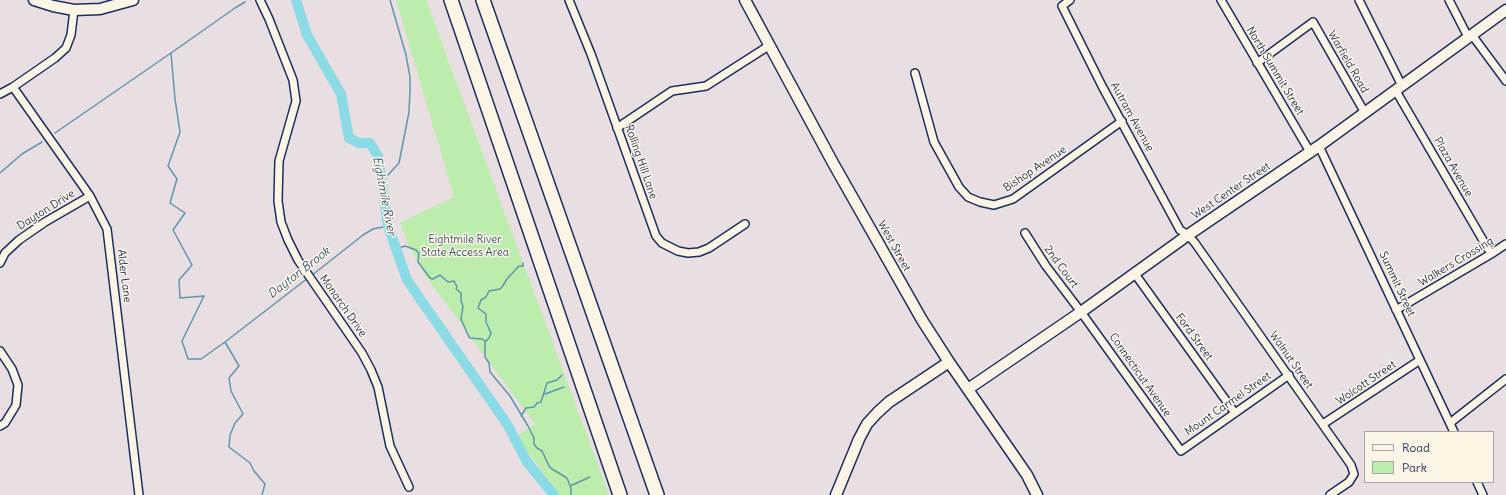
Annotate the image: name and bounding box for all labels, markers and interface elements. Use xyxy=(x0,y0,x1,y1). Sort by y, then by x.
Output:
street label: North Summit Street xyxy=(1243,24,1307,118)
street label: Warfield Road xyxy=(1325,29,1371,95)
street label: Autram Avenue xyxy=(1108,80,1156,154)
street label: Rolling Hill Lane xyxy=(622,123,660,201)
street label: Plaza Avenue xyxy=(1431,135,1475,199)
street label: Bishop Avenue xyxy=(1001,143,1069,195)
water label: Eightmile River xyxy=(369,155,399,237)
street label: West Center Street xyxy=(1189,160,1273,222)
street label: Dayton Drive xyxy=(15,187,77,233)
street label: West Street xyxy=(875,218,913,274)
park label: Eightmile River State Access Area xyxy=(421,233,509,259)
street label: Walkers Crossing xyxy=(1416,235,1496,289)
street label: 2nd Court xyxy=(1041,243,1081,291)
water label: Dayton Brook xyxy=(265,244,333,302)
street label: Alder Lane xyxy=(114,249,134,303)
street label: Summit Street xyxy=(1376,249,1418,319)
street label: Monarch Drive xyxy=(317,272,369,340)
street label: Ford Street xyxy=(1173,311,1215,363)
street label: Walnut Street xyxy=(1266,329,1316,391)
street label: Connecticut Avenue xyxy=(1106,331,1174,419)
street label: Wolcott Street xyxy=(1334,358,1398,408)
street label: Mount Carmel Street xyxy=(1182,369,1274,439)
legend xyxy=(1364,431,1494,483)
text: Road xyxy=(1402,440,1430,455)
text: Park xyxy=(1402,460,1427,475)

